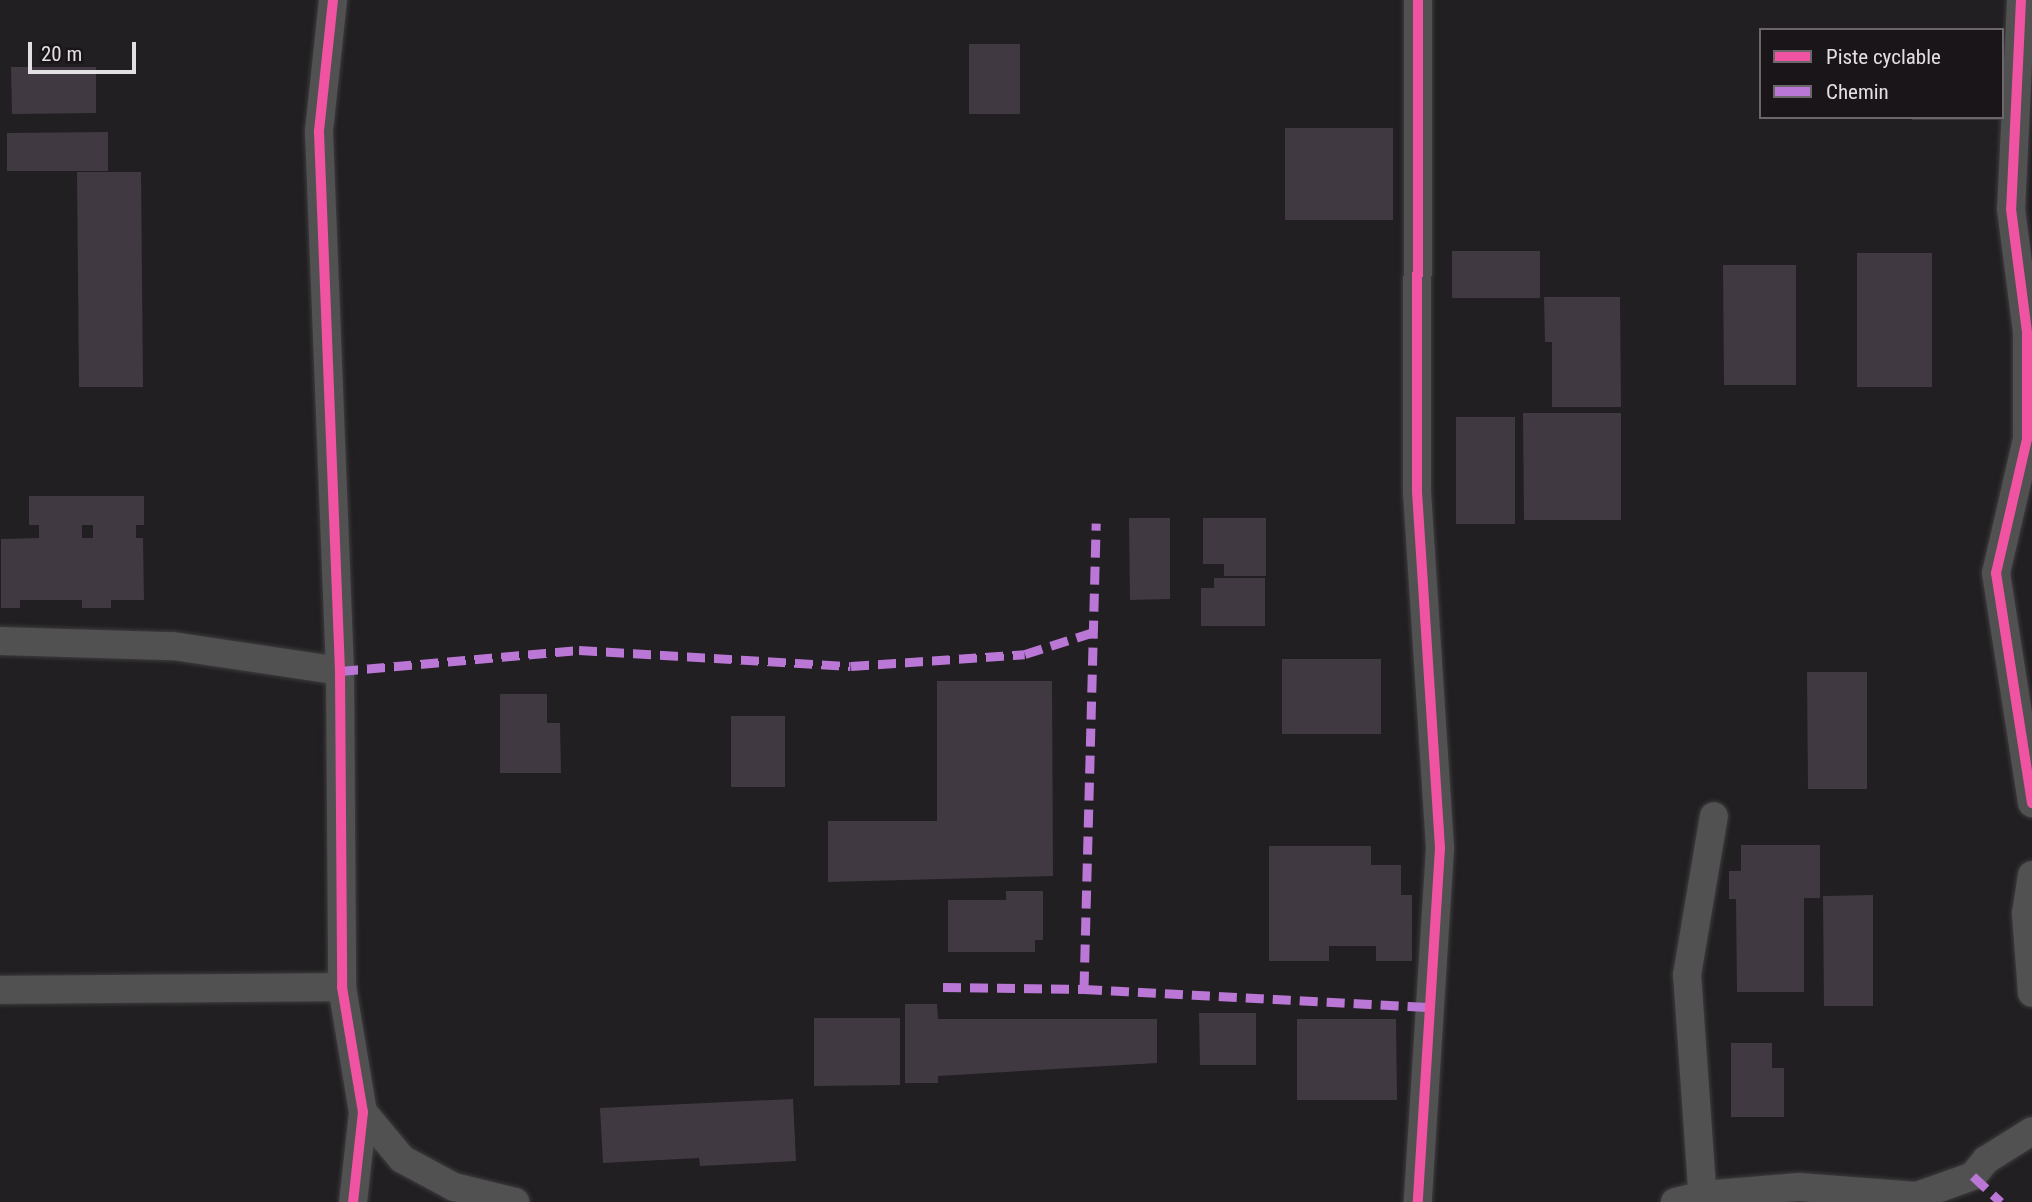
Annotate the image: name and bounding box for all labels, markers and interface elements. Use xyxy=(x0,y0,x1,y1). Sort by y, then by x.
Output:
scale bar xyxy=(32,28,140,72)
legend xyxy=(1759,28,2004,119)
text: 20 m xyxy=(41,42,82,66)
text: Piste cyclable xyxy=(1826,45,1941,69)
text: Chemin xyxy=(1826,80,1889,104)

